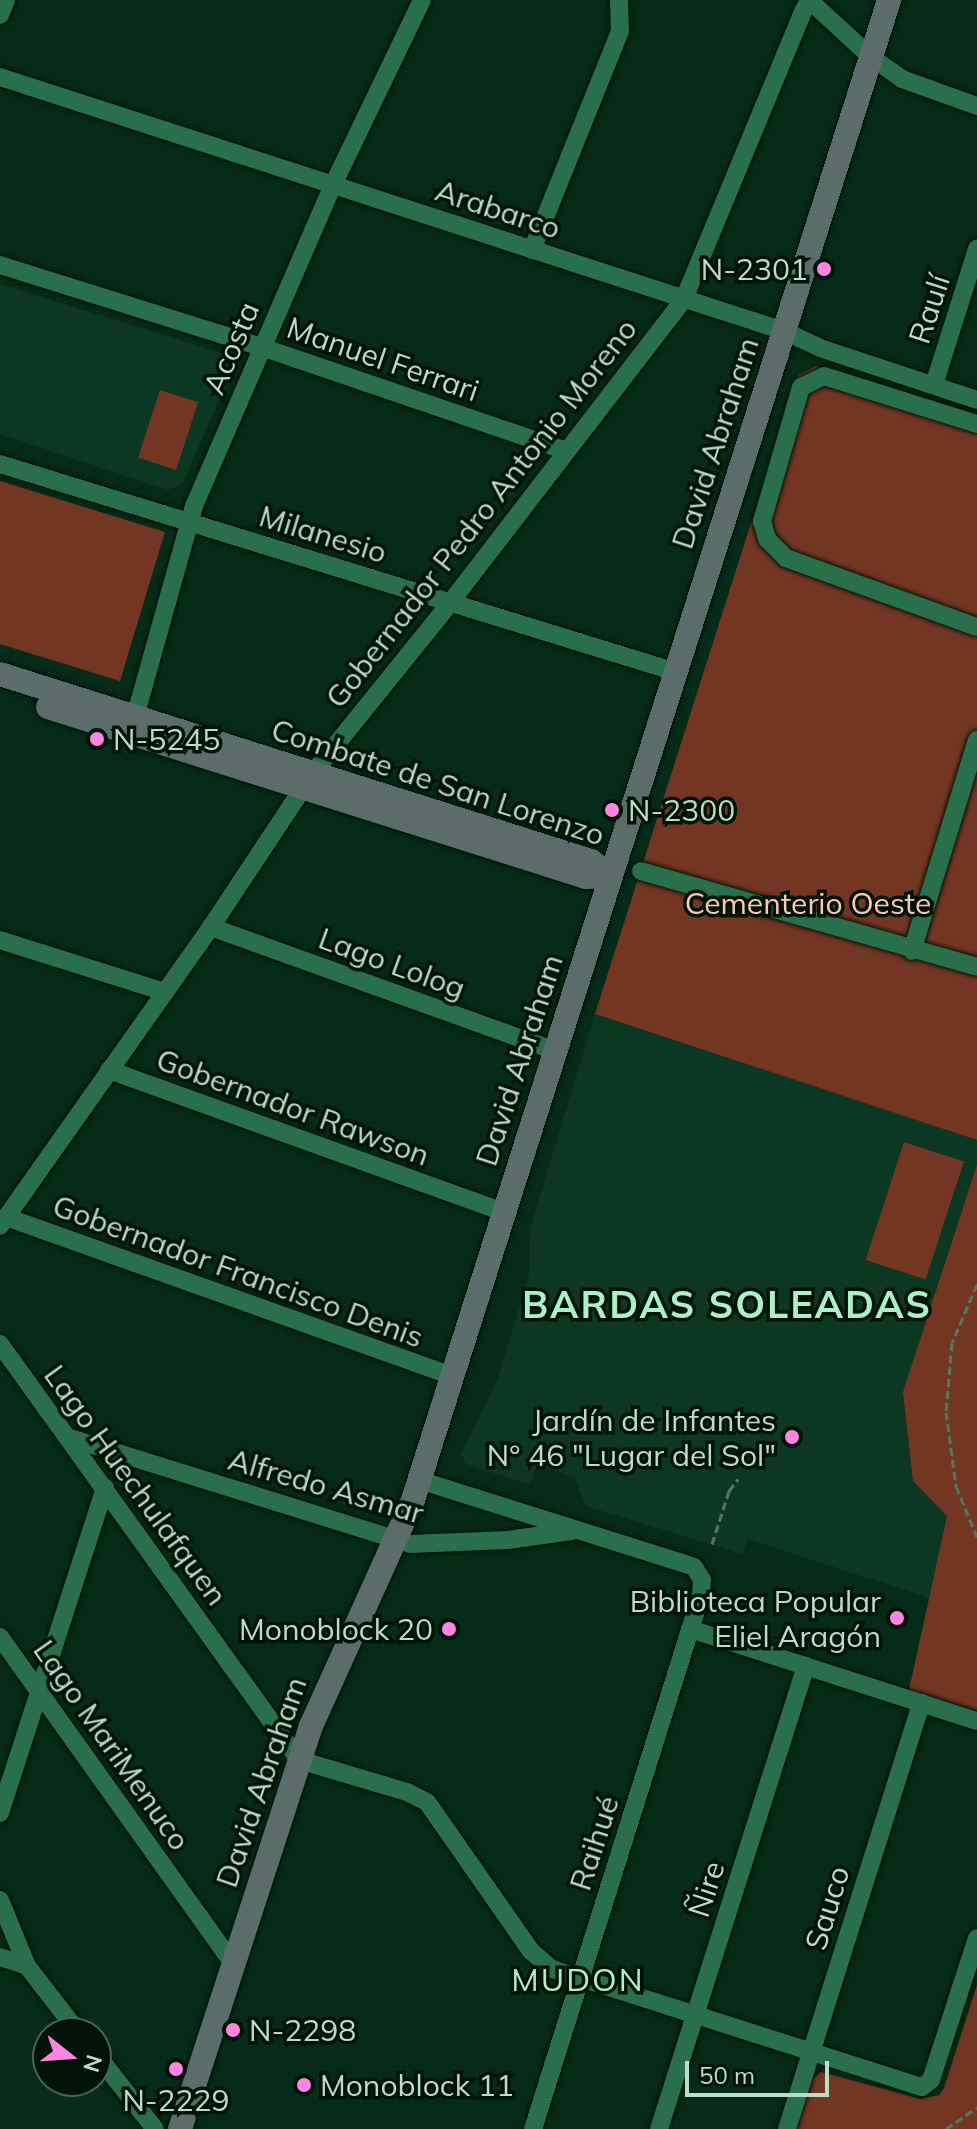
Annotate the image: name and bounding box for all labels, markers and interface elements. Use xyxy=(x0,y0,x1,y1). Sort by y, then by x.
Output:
street label: Arabarco xyxy=(431,172,565,246)
place label: N-2301 xyxy=(701,251,808,287)
marker: N-2301 xyxy=(815,260,833,278)
street label: Raulí xyxy=(901,270,957,348)
street label: Acosta xyxy=(196,296,266,400)
street label: Manuel Ferrari xyxy=(282,309,484,409)
street label: Gobernador Pedro Antonio Moreno xyxy=(318,311,644,715)
street label: David Abraham xyxy=(664,333,766,553)
street label: Milanesio xyxy=(255,498,391,570)
street label: Combate de San Lorenzo xyxy=(267,711,609,853)
place label: N-5245 xyxy=(113,721,220,757)
marker: N-5245 xyxy=(88,730,106,748)
place label: N-2300 xyxy=(628,792,735,828)
marker: N-2300 xyxy=(603,801,621,819)
park label: Cementerio Oeste xyxy=(685,885,931,921)
street label: Lago Lolog xyxy=(314,920,470,1006)
street label: David Abraham xyxy=(468,950,570,1170)
street label: Gobernador Rawson xyxy=(152,1041,434,1173)
street label: Gobernador Francisco Denis xyxy=(48,1187,428,1355)
district label: BARDAS SOLEADAS xyxy=(522,1282,932,1328)
street label: Lago Huechulafquen xyxy=(37,1358,235,1612)
place label: Jardín de Infantes N° 46 "Lugar del Sol" xyxy=(487,1402,776,1472)
marker: Jardín de Infantes N° 46 "Lugar del Sol" xyxy=(783,1428,801,1446)
street label: Alfredo Asmar xyxy=(224,1441,428,1531)
place label: Biblioteca Popular Eliel Aragón xyxy=(630,1583,881,1654)
marker: Biblioteca Popular Eliel Aragón xyxy=(888,1609,906,1627)
place label: Monoblock 20 xyxy=(239,1611,433,1647)
marker: Monoblock 20 xyxy=(440,1620,458,1638)
street label: Lago MariMenuco xyxy=(26,1633,198,1857)
street label: David Abraham xyxy=(208,1672,314,1892)
street label: Raihué xyxy=(562,1791,626,1895)
street label: Ñire xyxy=(680,1857,732,1921)
street label: Sauco xyxy=(797,1862,857,1954)
district label: MUDON xyxy=(511,1960,645,1998)
place label: N-2298 xyxy=(249,2012,356,2048)
north arrow xyxy=(32,2017,112,2097)
marker: N-2298 xyxy=(224,2021,242,2039)
scale bar xyxy=(689,2045,833,2095)
text: N xyxy=(77,2051,109,2075)
marker: N-2229 xyxy=(167,2060,185,2078)
text: 50 m xyxy=(699,2060,755,2090)
place label: Monoblock 11 xyxy=(320,2067,514,2103)
marker: Monoblock 11 xyxy=(295,2076,313,2094)
place label: N-2229 xyxy=(122,2082,230,2118)

